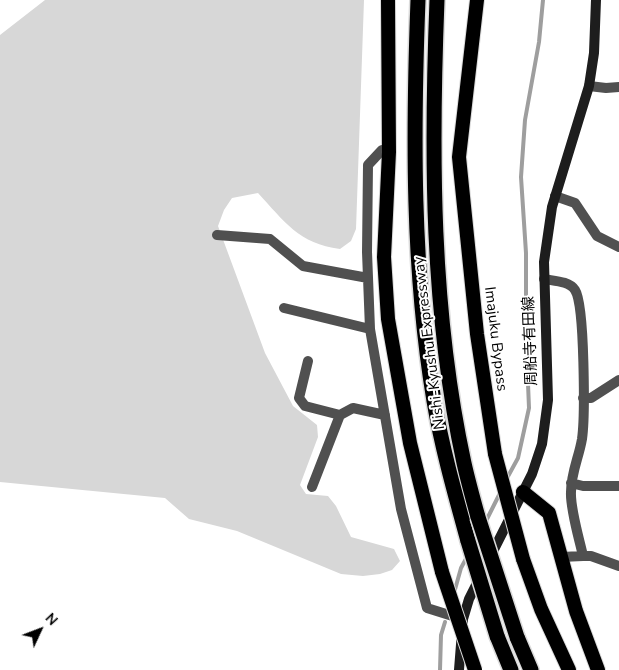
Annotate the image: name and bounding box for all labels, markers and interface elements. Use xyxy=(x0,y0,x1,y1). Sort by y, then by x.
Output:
street label: Nishi-Kyushu Expressway xyxy=(410,255,450,431)
street label: Imajuku Bypass xyxy=(480,286,510,392)
street label: 周船寺有田線 xyxy=(520,296,542,386)
north arrow xyxy=(15,605,65,655)
text: N xyxy=(41,609,62,630)

